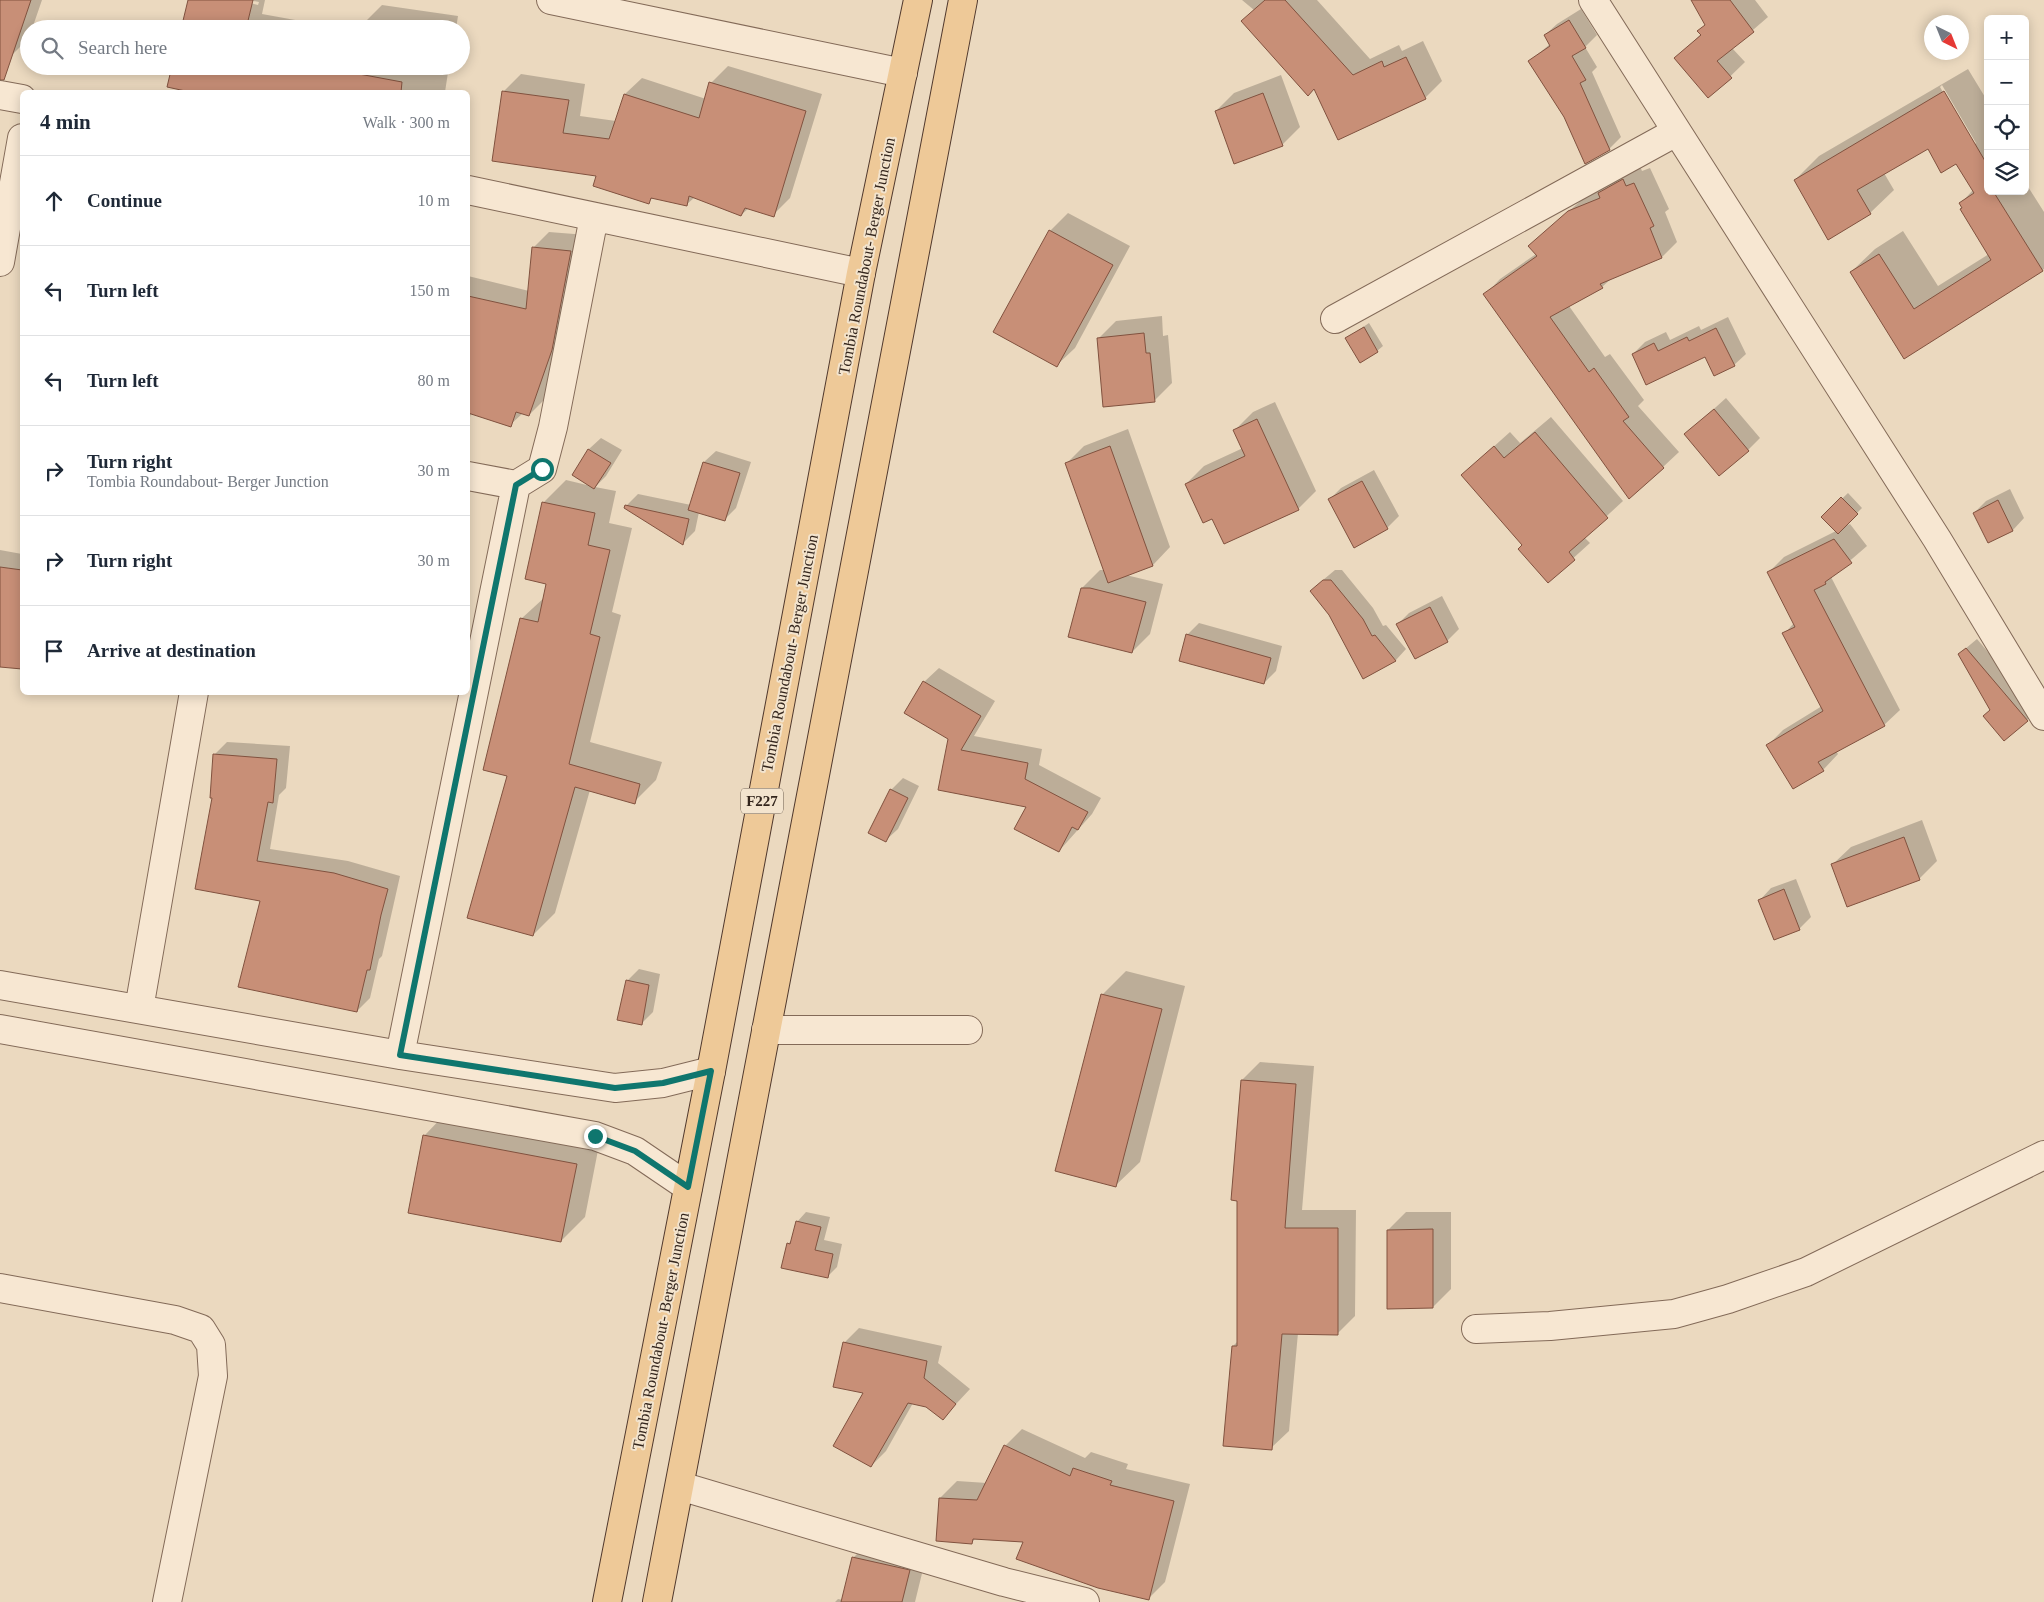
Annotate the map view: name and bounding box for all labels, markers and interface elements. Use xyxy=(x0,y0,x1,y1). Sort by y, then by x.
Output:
north arrow xyxy=(1924,15,1969,60)
map controls xyxy=(1984,15,2029,195)
button: + xyxy=(1984,15,2029,60)
search box xyxy=(20,20,470,75)
icon: search xyxy=(38,34,66,62)
text: Search here xyxy=(78,37,167,58)
button: − xyxy=(1984,60,2029,105)
button: locate xyxy=(1984,105,2029,150)
text: 4 min xyxy=(40,110,91,134)
text: Walk · 300 m xyxy=(363,114,450,131)
street label: Tombia Roundabout- Berger Junction xyxy=(835,136,899,377)
button: layers xyxy=(1984,150,2029,195)
icon: ahead xyxy=(40,187,68,215)
text: Continue xyxy=(87,190,162,211)
text: 10 m xyxy=(418,192,450,209)
icon: left xyxy=(40,277,68,305)
text: Turn left xyxy=(87,280,159,301)
text: 150 m xyxy=(410,282,450,299)
icon: left xyxy=(40,367,68,395)
text: Turn left xyxy=(87,370,159,391)
text: 80 m xyxy=(418,372,450,389)
text: Turn right xyxy=(87,451,172,472)
icon: right xyxy=(40,457,68,485)
route start xyxy=(531,458,554,481)
text: 30 m xyxy=(418,462,450,479)
text: Tombia Roundabout- Berger Junction xyxy=(87,473,329,490)
street label: Tombia Roundabout- Berger Junction xyxy=(758,533,822,774)
icon: right xyxy=(40,547,68,575)
text: Turn right xyxy=(87,550,172,571)
text: 30 m xyxy=(418,552,450,569)
icon: arrive xyxy=(40,637,68,665)
text: Arrive at destination xyxy=(87,640,256,661)
road number: F227 xyxy=(741,788,783,814)
route end xyxy=(584,1125,607,1148)
street label: Tombia Roundabout- Berger Junction xyxy=(629,1211,693,1452)

